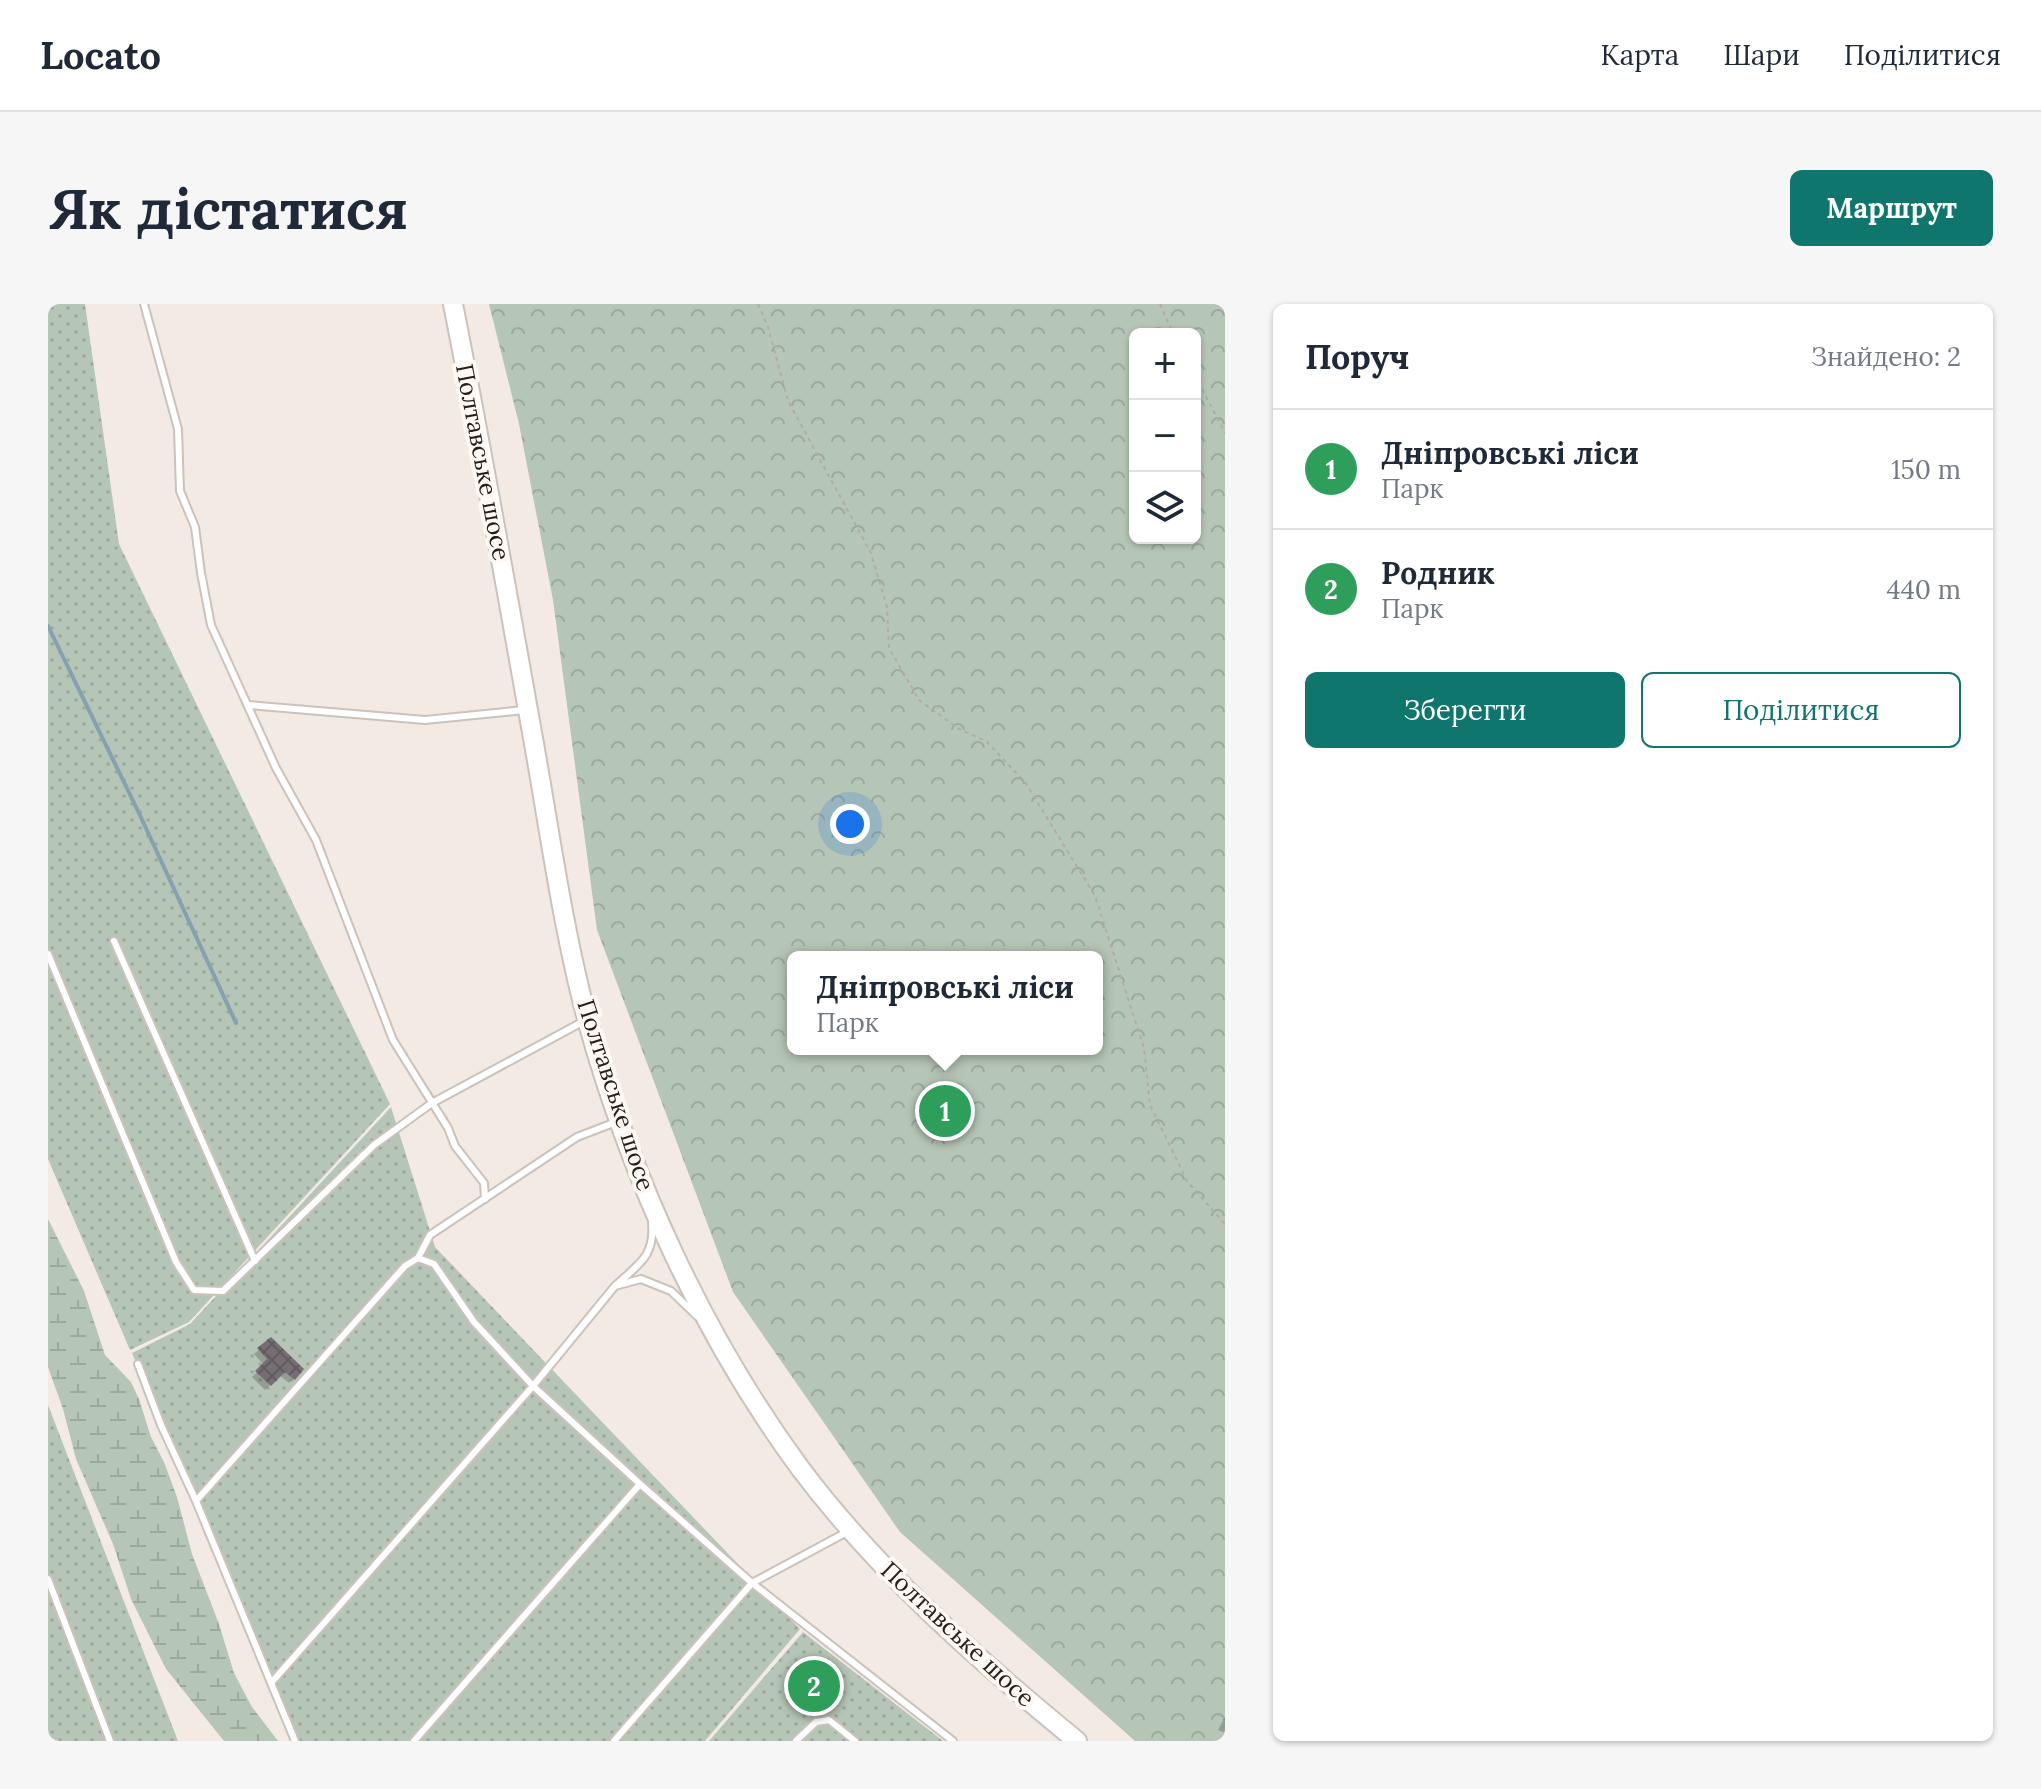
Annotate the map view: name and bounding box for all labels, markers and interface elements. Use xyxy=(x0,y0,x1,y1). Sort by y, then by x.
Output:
text: Locato xyxy=(40,31,161,79)
text: Карта xyxy=(1601,37,1679,73)
text: Шари xyxy=(1723,37,1800,73)
text: Поділитися xyxy=(1844,37,2001,73)
button: Маршрут xyxy=(1790,170,1993,246)
text: Як дістатися xyxy=(48,173,408,244)
map controls xyxy=(1129,328,1201,544)
button: + xyxy=(1129,328,1201,400)
text: Поруч xyxy=(1305,335,1410,378)
text: Знайдено: 2 xyxy=(1811,340,1961,373)
street label: Полтавське шосе xyxy=(449,361,517,563)
button: − xyxy=(1129,400,1201,472)
text: Дніпровські ліси xyxy=(1381,434,1639,472)
text: 1 xyxy=(1326,453,1336,486)
text: 150 m xyxy=(1891,453,1961,486)
button: layers xyxy=(1129,472,1201,544)
text: Парк xyxy=(1381,472,1443,505)
text: Родник xyxy=(1381,554,1495,592)
text: 2 xyxy=(1324,573,1338,606)
text: 440 m xyxy=(1887,573,1961,606)
text: Парк xyxy=(1381,592,1443,625)
button: Зберегти xyxy=(1305,672,1625,748)
button: Поділитися xyxy=(1641,672,1961,748)
your location xyxy=(830,804,870,844)
popup xyxy=(787,951,1103,1055)
text: Дніпровські ліси xyxy=(816,968,1074,1006)
street label: Полтавське шосе xyxy=(570,995,662,1195)
text: Парк xyxy=(816,1006,879,1039)
pin: 1 xyxy=(919,1081,971,1141)
street label: Полтавське шосе xyxy=(875,1555,1041,1713)
pin: 2 xyxy=(788,1656,840,1716)

